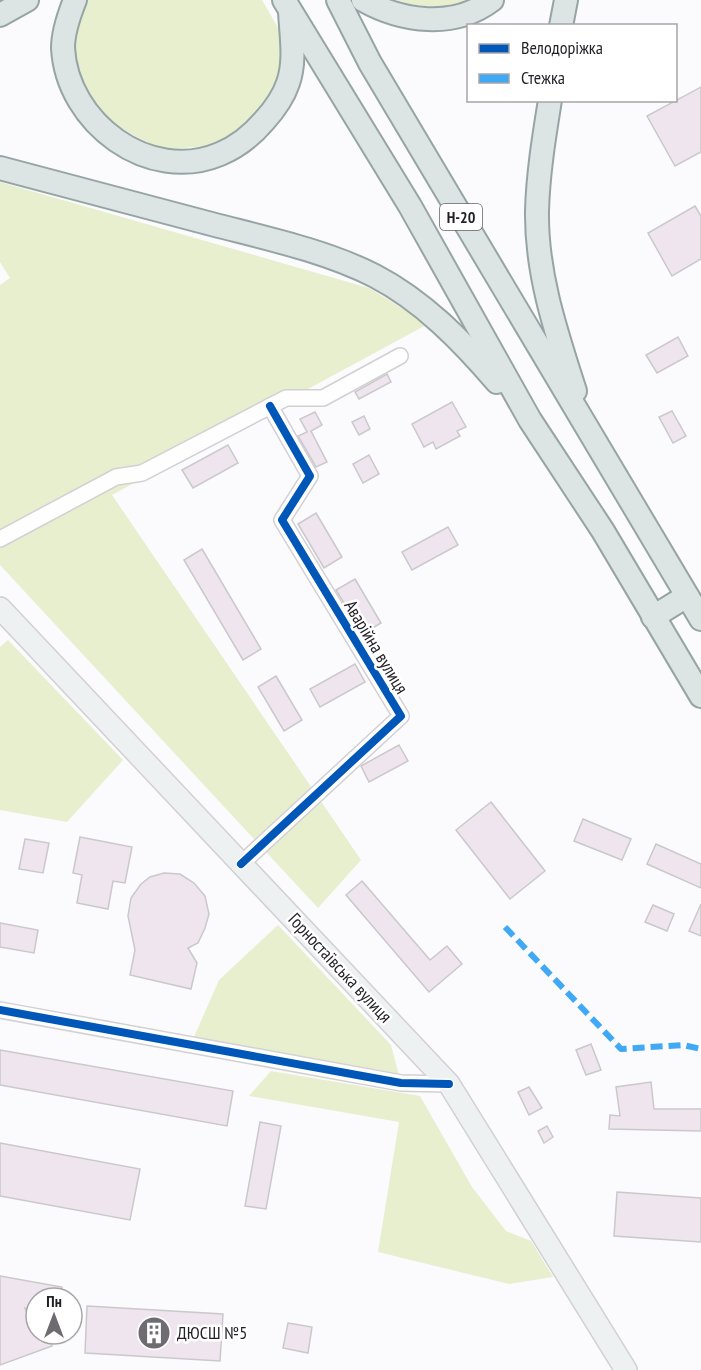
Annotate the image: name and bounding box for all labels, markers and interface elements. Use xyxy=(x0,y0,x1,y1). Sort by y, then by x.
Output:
legend xyxy=(467,24,677,102)
text: Велодоріжка xyxy=(521,36,603,59)
text: Стежка xyxy=(521,66,565,89)
road number: Н-20 xyxy=(440,204,482,230)
street label: Аварійна вулиця xyxy=(339,596,413,698)
street label: Горностаївська вулиця xyxy=(284,908,397,1027)
north arrow xyxy=(24,1286,84,1346)
text: Пн xyxy=(46,1291,62,1311)
building icon: ДЮСШ №5 xyxy=(136,1315,172,1351)
place label: ДЮСШ №5 xyxy=(177,1321,247,1344)

